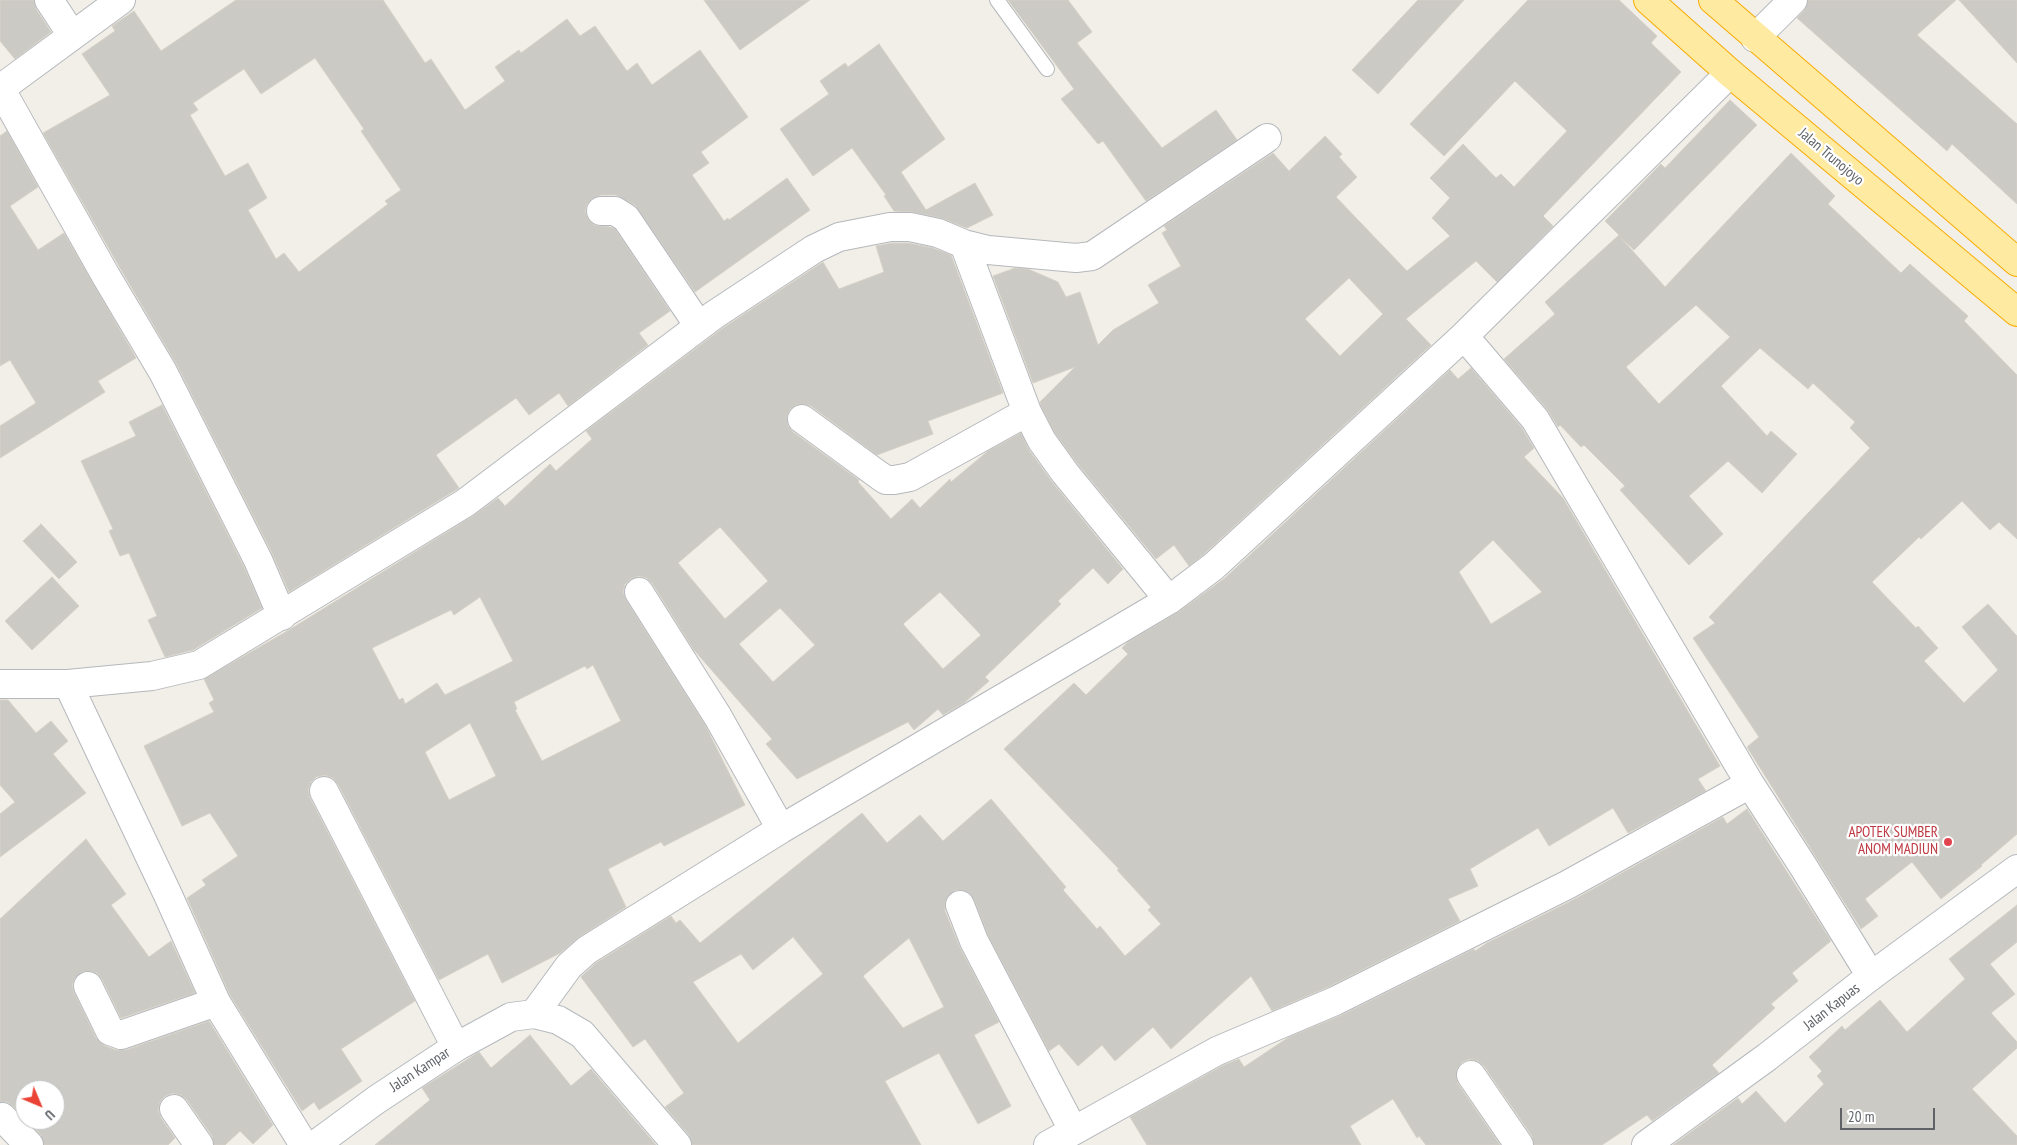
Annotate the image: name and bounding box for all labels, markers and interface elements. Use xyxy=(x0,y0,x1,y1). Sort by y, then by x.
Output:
street label: Jalan Trunojoyo xyxy=(1795,125,1867,189)
place label: APOTEK SUMBER ANOM MADIUN xyxy=(1848,824,1938,859)
marker: APOTEK SUMBER ANOM MADIUN xyxy=(1942,836,1954,848)
street label: Jalan Kapuas xyxy=(1800,980,1864,1034)
street label: Jalan Kampar xyxy=(386,1044,454,1096)
north arrow xyxy=(15,1080,65,1130)
scale bar xyxy=(1842,1098,1937,1130)
text: U xyxy=(41,1106,59,1124)
text: 20 m xyxy=(1848,1107,1874,1126)

